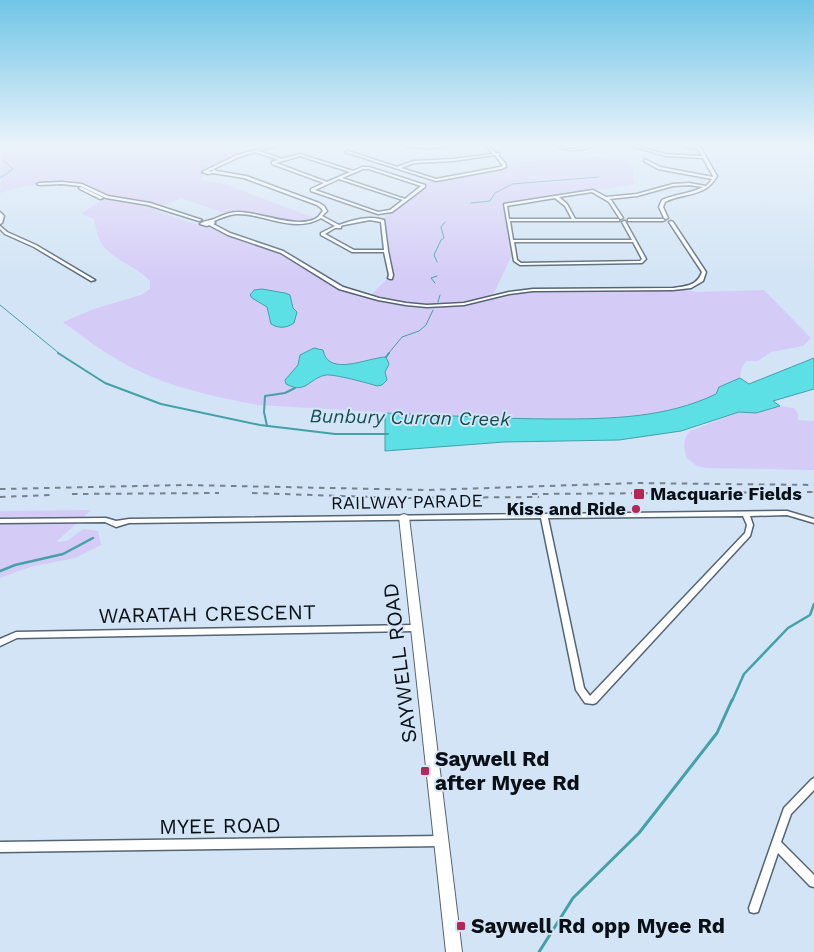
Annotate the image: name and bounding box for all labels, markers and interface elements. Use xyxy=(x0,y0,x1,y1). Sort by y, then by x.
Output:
water label: Bunbury Curran Creek xyxy=(309,404,511,431)
place label: Macquarie Fields xyxy=(650,483,802,504)
marker: Macquarie Fields xyxy=(632,487,646,501)
street label: RAILWAY PARADE xyxy=(331,490,483,513)
place label: Kiss and Ride xyxy=(507,498,626,519)
marker: Kiss and Ride xyxy=(630,503,642,515)
street label: SAYWELL ROAD xyxy=(377,582,422,745)
street label: WARATAH CRESCENT xyxy=(98,599,316,628)
place label: Saywell Rd after Myee Rd xyxy=(435,746,580,795)
marker: Saywell Rd after Myee Rd xyxy=(419,765,431,777)
street label: MYEE ROAD xyxy=(159,812,281,839)
place label: Saywell Rd opp Myee Rd xyxy=(471,913,725,938)
marker: Saywell Rd opp Myee Rd xyxy=(455,920,467,932)

